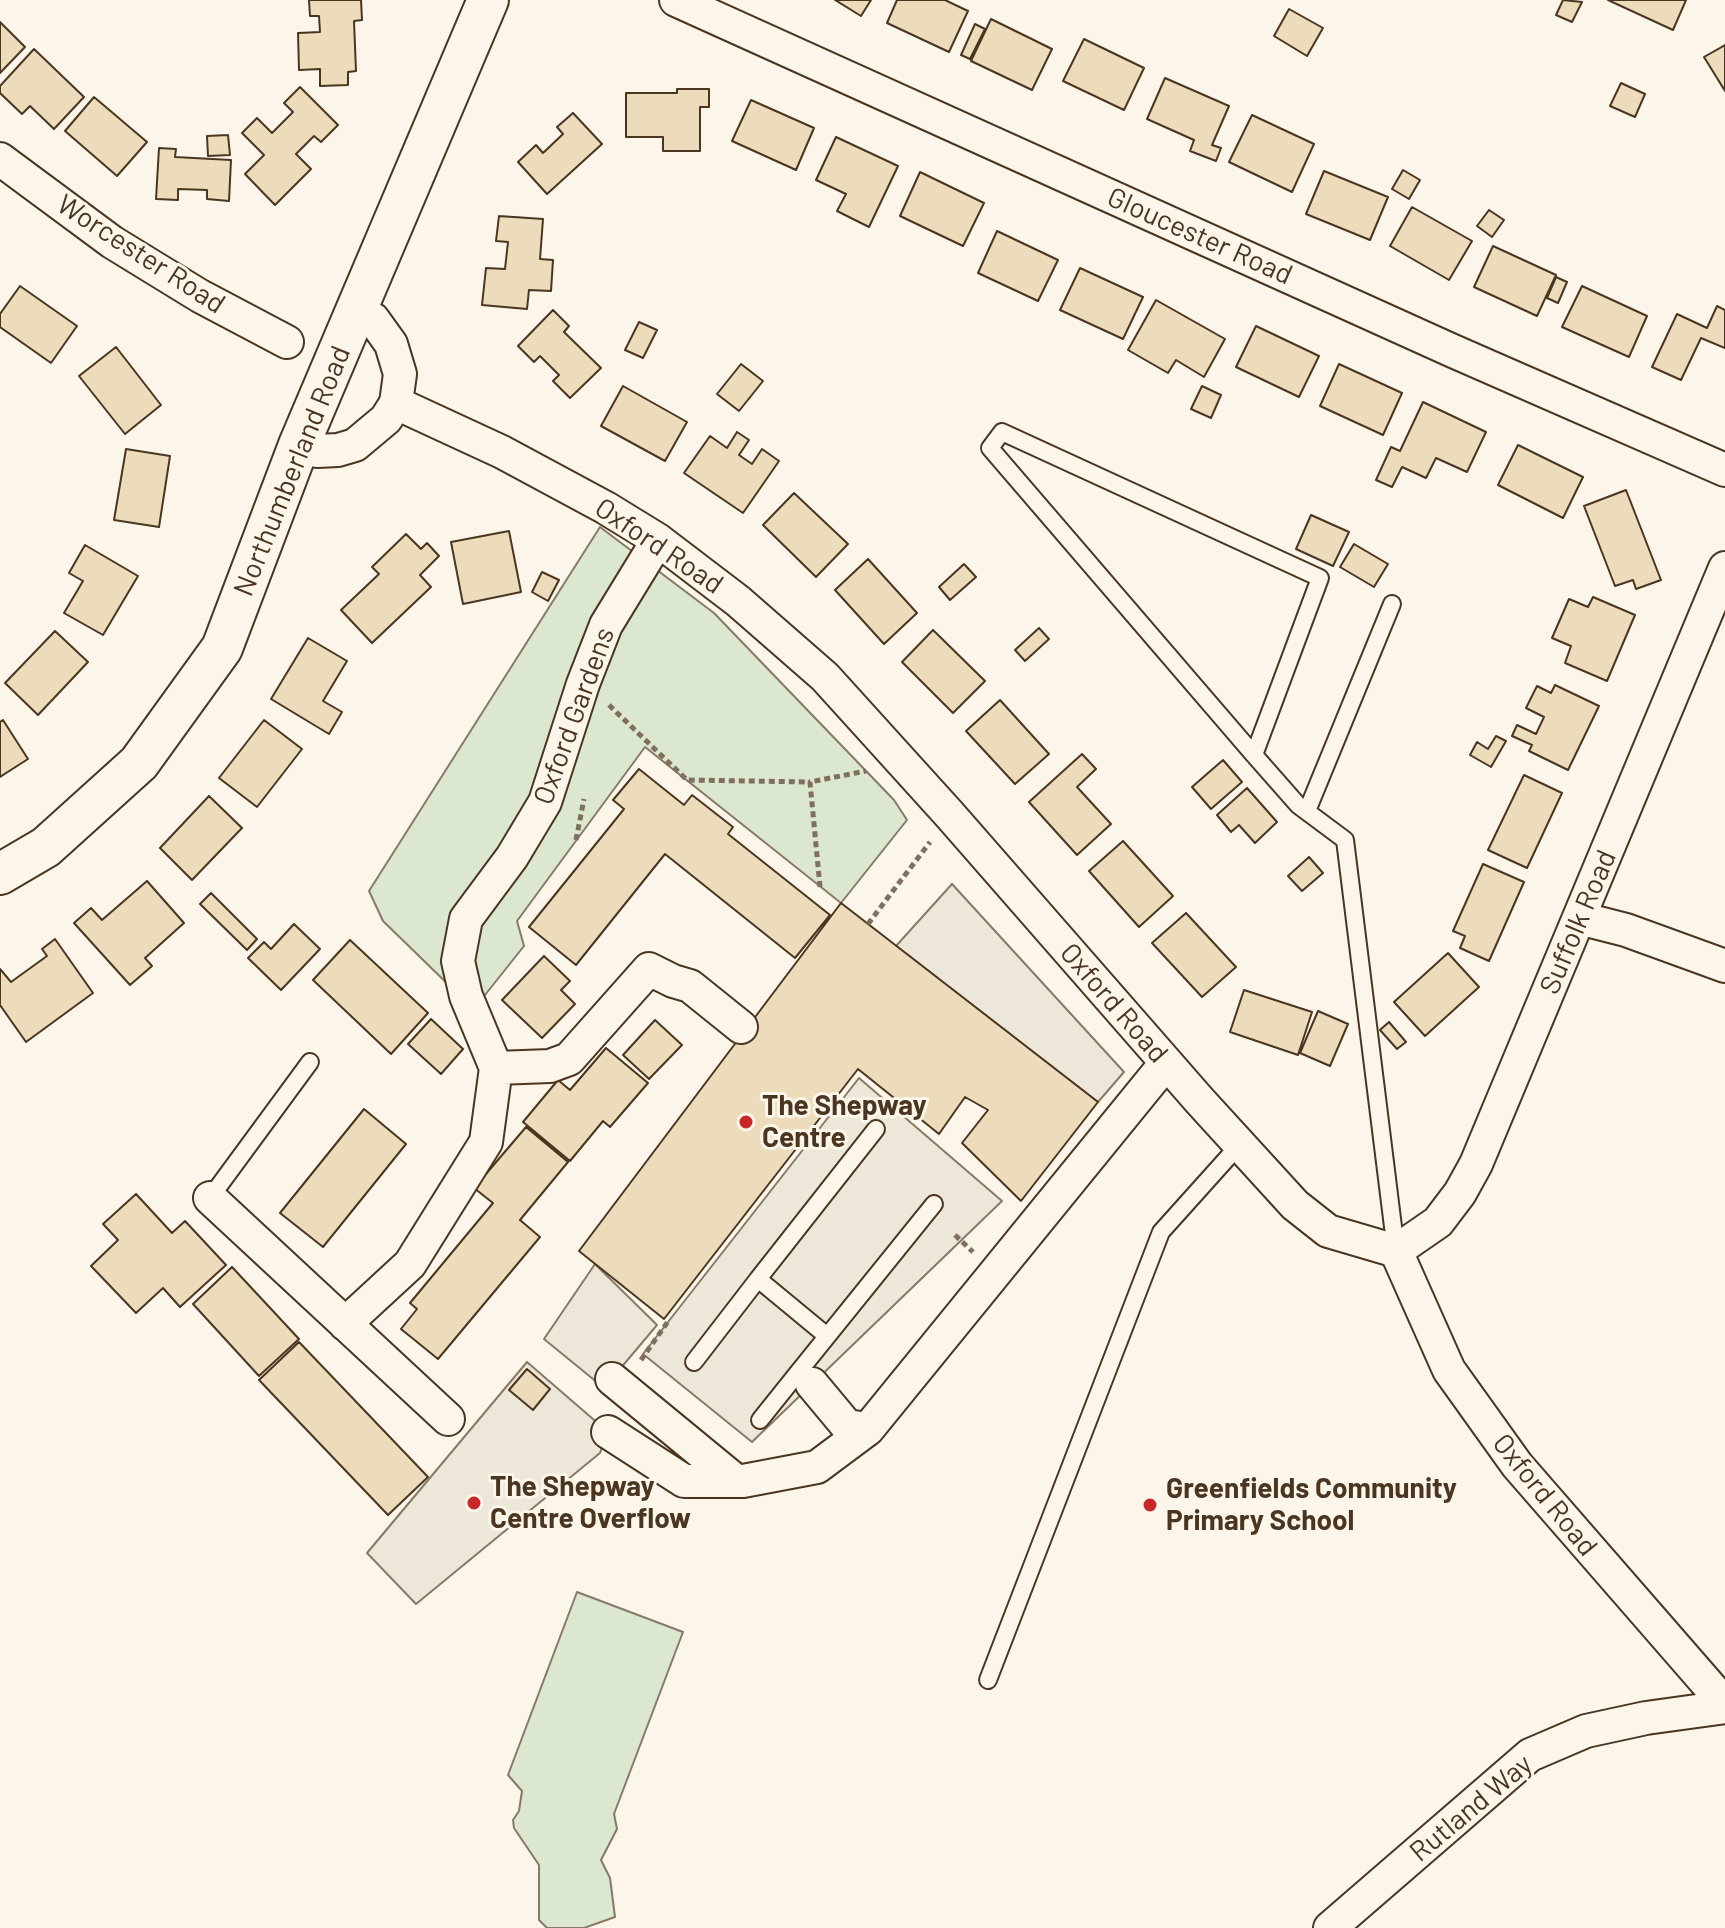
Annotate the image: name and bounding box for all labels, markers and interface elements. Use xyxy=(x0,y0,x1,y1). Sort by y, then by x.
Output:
street label: Gloucester Road xyxy=(1102,180,1298,292)
street label: Worcester Road xyxy=(51,187,231,321)
street label: Northumberland Road xyxy=(226,341,358,601)
street label: Oxford Road xyxy=(588,491,730,601)
street label: Oxford Gardens xyxy=(526,623,622,809)
street label: Suffolk Road xyxy=(1533,845,1623,999)
street label: Oxford Road xyxy=(1053,936,1175,1070)
place label: The Shepway Centre xyxy=(762,1089,927,1155)
marker: The Shepway Centre xyxy=(737,1113,755,1131)
street label: Oxford Road xyxy=(1486,1427,1604,1563)
place label: The Shepway Centre Overflow xyxy=(490,1470,691,1536)
place label: Greenfields Community Primary School xyxy=(1166,1472,1457,1538)
marker: The Shepway Centre Overflow xyxy=(465,1494,483,1512)
marker: Greenfields Community Primary School xyxy=(1141,1496,1159,1514)
street label: Rutland Way xyxy=(1403,1747,1539,1869)

